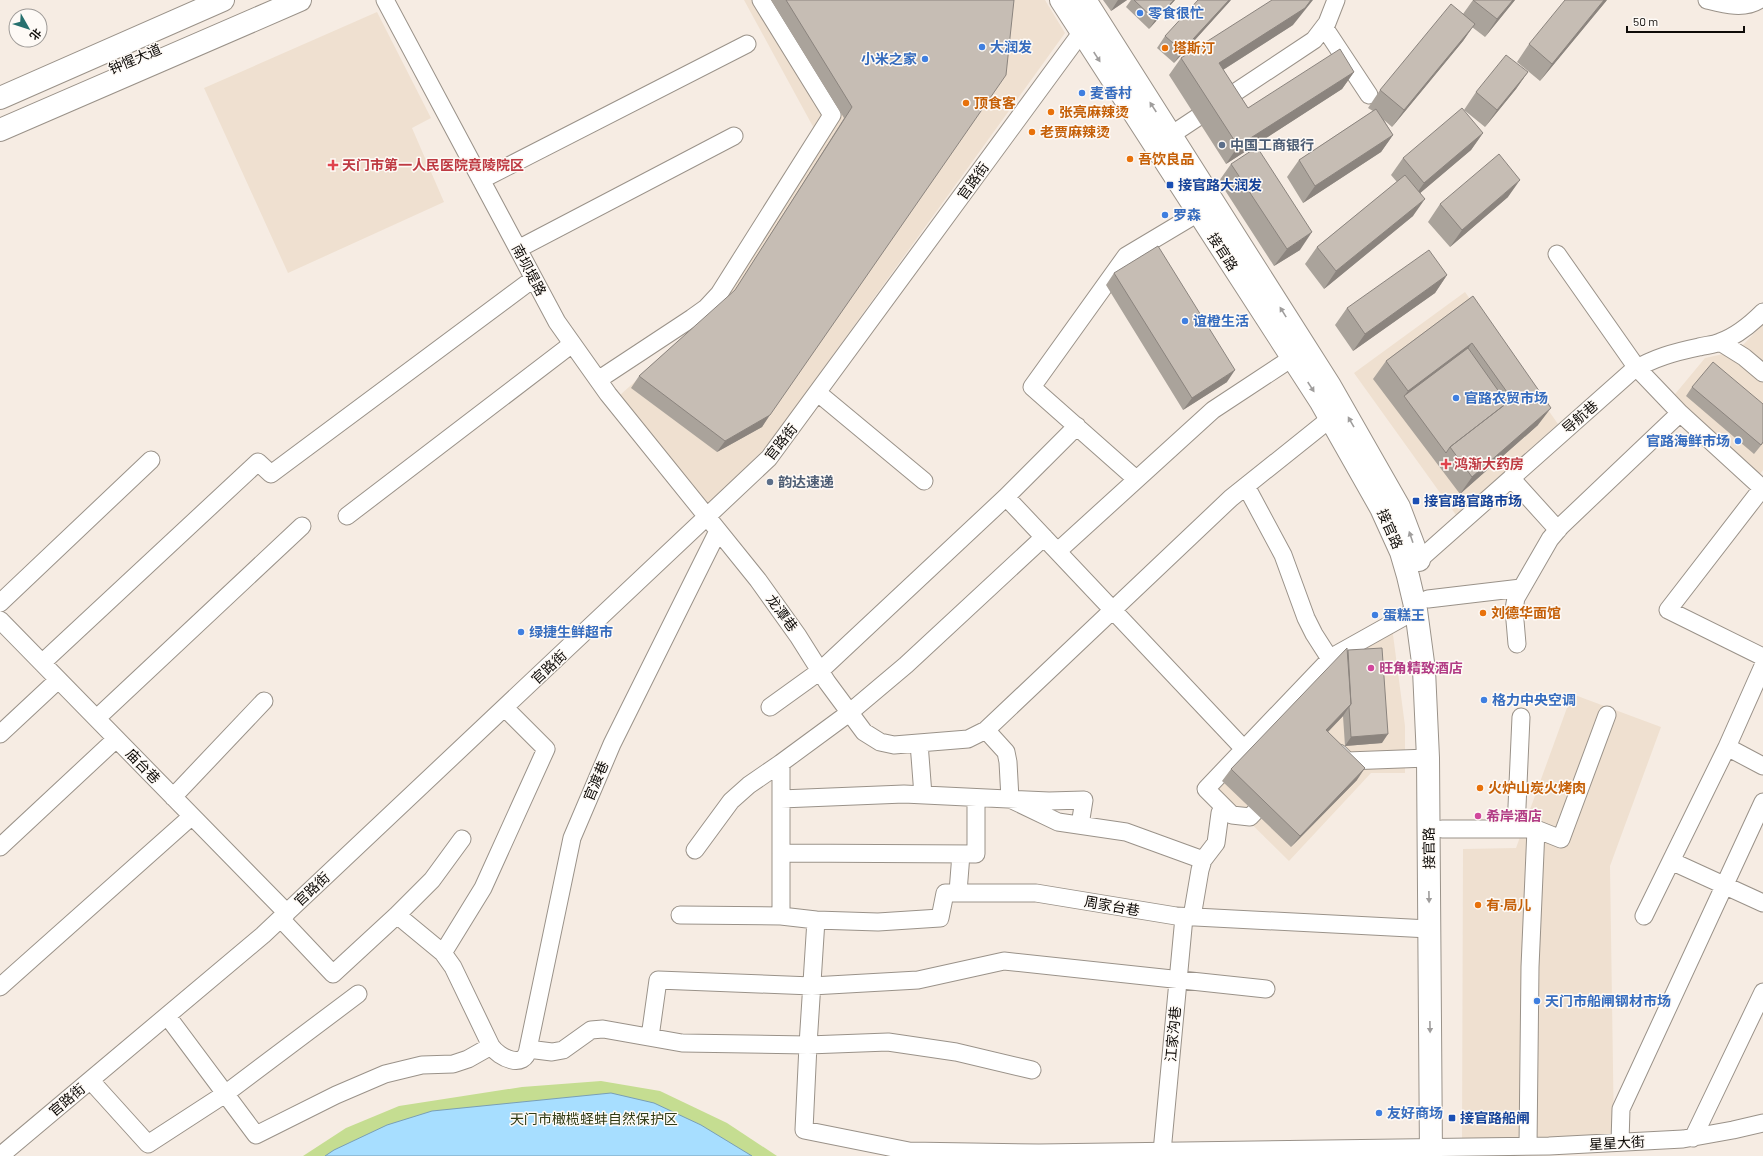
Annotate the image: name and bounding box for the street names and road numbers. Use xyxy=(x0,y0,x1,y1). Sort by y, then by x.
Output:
street label: 钟惺大道 xyxy=(106,40,164,77)
street label: 官路街 xyxy=(953,159,992,203)
street label: 接官路 xyxy=(1205,229,1242,274)
street label: 南坝堤路 xyxy=(509,241,550,298)
street label: 导航巷 xyxy=(1558,396,1601,437)
street label: 官路街 xyxy=(761,420,800,463)
street label: 接官路 xyxy=(1374,506,1407,551)
street label: 龙潭巷 xyxy=(763,591,802,635)
street label: 官路街 xyxy=(528,646,570,687)
street label: 庙台巷 xyxy=(123,745,164,787)
street label: 官渡巷 xyxy=(580,758,612,803)
street label: 接官路 xyxy=(1420,827,1437,869)
street label: 官路街 xyxy=(291,868,333,909)
street label: 周家台巷 xyxy=(1083,892,1141,919)
street label: 江家沟巷 xyxy=(1162,1005,1183,1063)
street label: 官路街 xyxy=(45,1080,88,1120)
street label: 星星大街 xyxy=(1589,1133,1645,1152)

